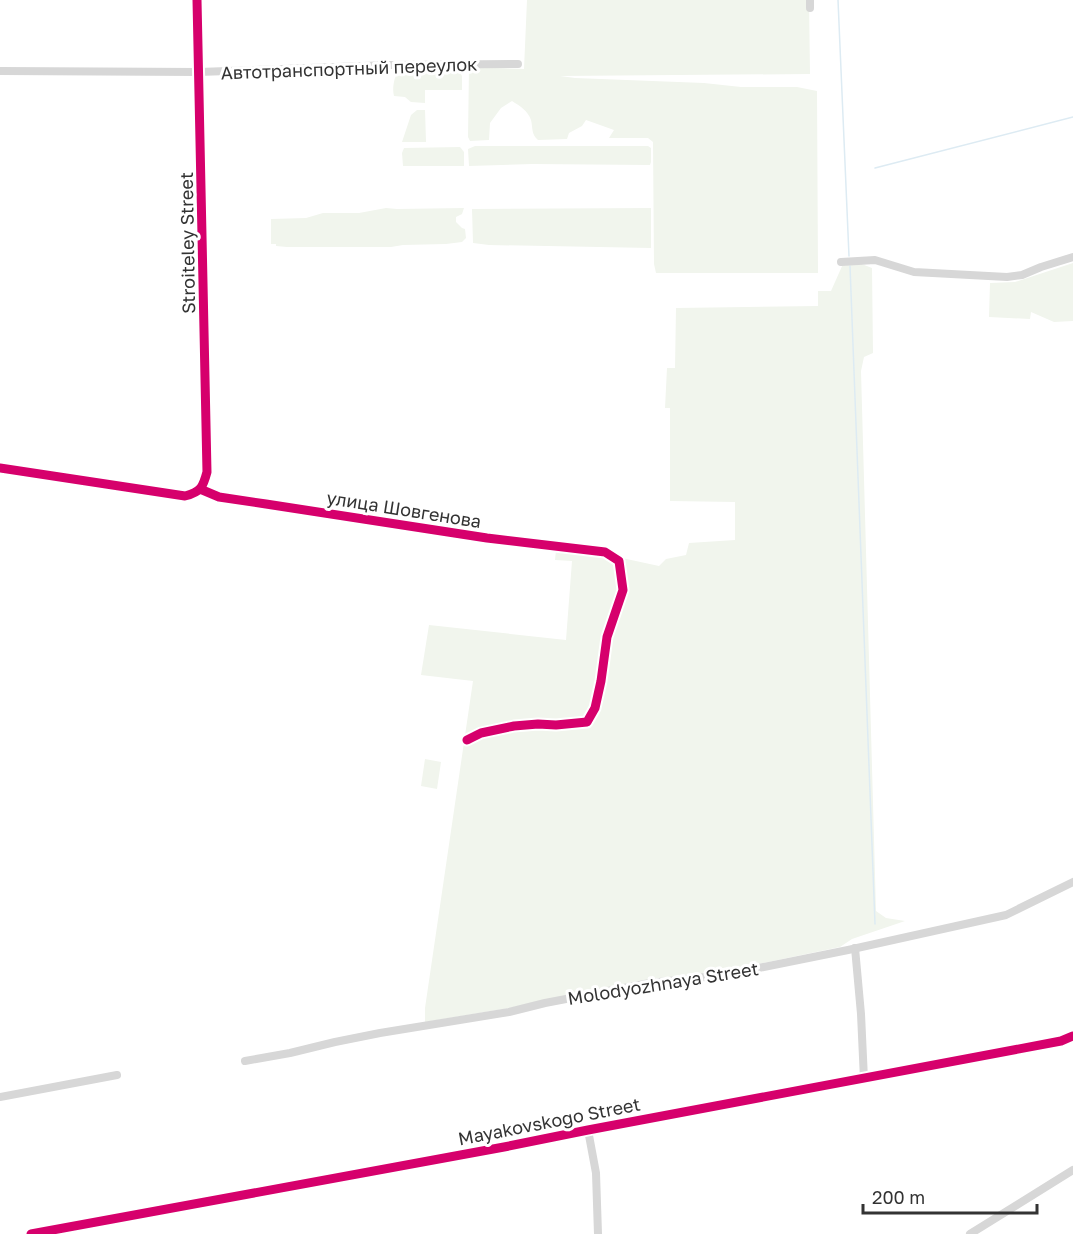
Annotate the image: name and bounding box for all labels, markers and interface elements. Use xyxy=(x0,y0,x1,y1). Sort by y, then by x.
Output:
street label: Автотранспортный переулок xyxy=(220,53,478,83)
street label: Stroiteley Street xyxy=(175,172,199,314)
street label: улица Шовгенова xyxy=(325,486,483,532)
street label: Molodyozhnaya Street xyxy=(566,957,760,1009)
street label: Mayakovskogo Street xyxy=(456,1093,642,1149)
scale bar xyxy=(863,1177,1037,1215)
text: 200 m xyxy=(872,1186,925,1208)

